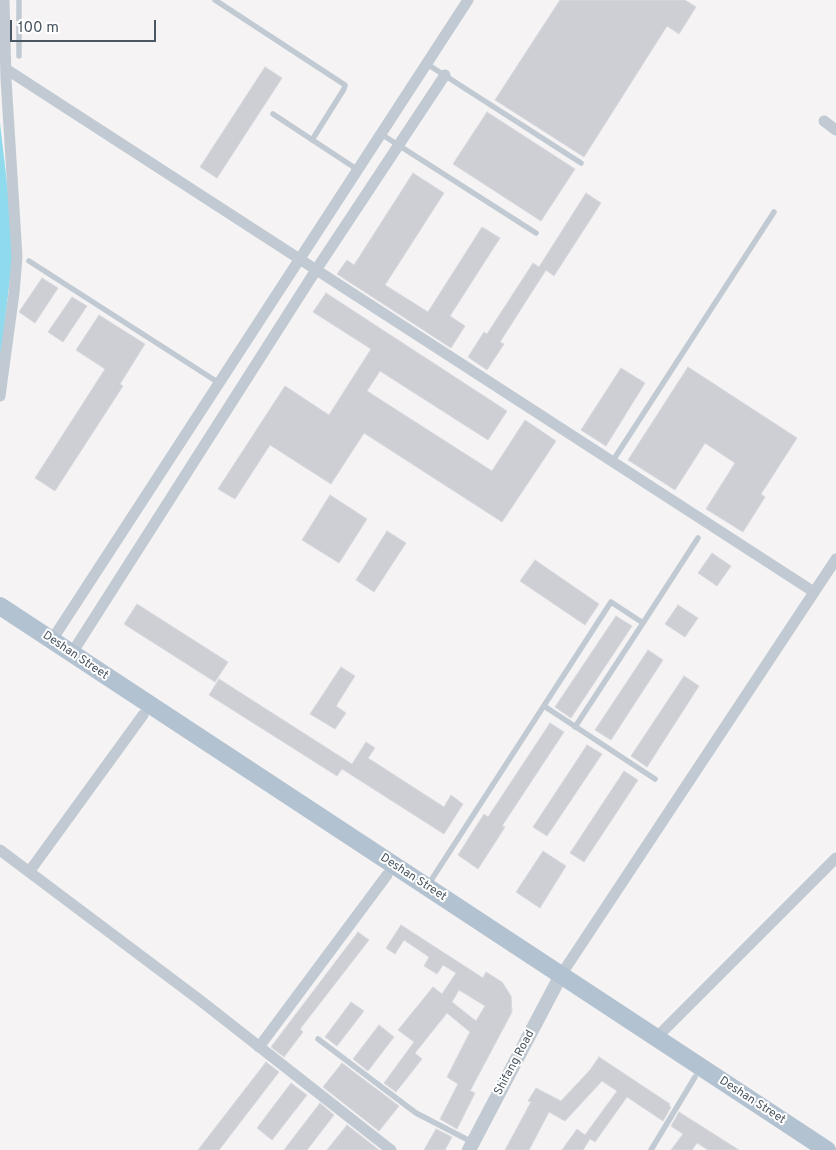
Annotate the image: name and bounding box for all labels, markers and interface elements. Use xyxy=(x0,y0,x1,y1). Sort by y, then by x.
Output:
scale bar xyxy=(12,10,159,42)
text: 100 m xyxy=(18,19,59,38)
street label: Deshan Street xyxy=(40,629,110,683)
street label: Deshan Street xyxy=(377,851,449,905)
street label: Shifang Road xyxy=(492,1028,538,1098)
street label: Deshan Street xyxy=(716,1074,788,1128)

